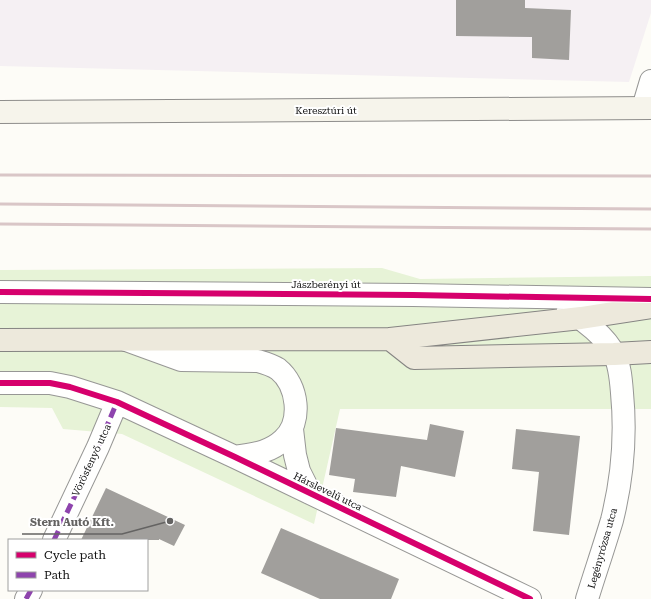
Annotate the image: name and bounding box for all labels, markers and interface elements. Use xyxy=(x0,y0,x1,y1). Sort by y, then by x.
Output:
street label: Keresztúri út xyxy=(295,105,357,116)
street label: Jászberényi út xyxy=(291,279,361,290)
street label: Vörösfenyő utca xyxy=(70,422,113,498)
street label: Hárslevelű utca xyxy=(292,470,364,513)
street label: Legényrózsa utca xyxy=(586,506,619,590)
callout: Stern Autó Kft. xyxy=(22,511,122,534)
text: Stern Autó Kft. xyxy=(30,516,114,529)
legend xyxy=(8,539,148,591)
text: Cycle path xyxy=(44,548,106,562)
text: Path xyxy=(44,568,70,582)

